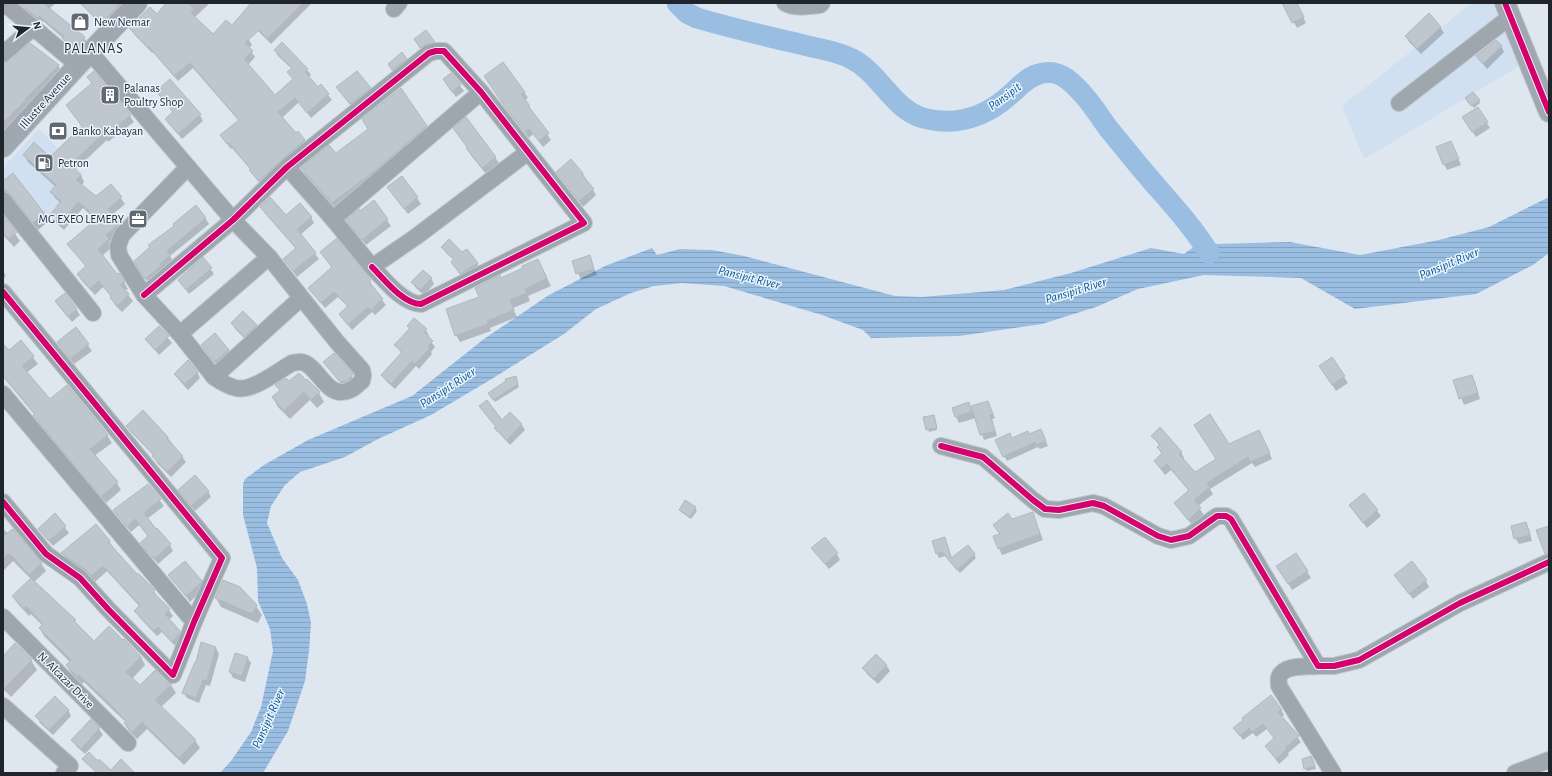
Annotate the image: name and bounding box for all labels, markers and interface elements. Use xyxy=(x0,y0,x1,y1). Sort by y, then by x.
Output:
north arrow xyxy=(8,8,48,48)
shop icon: New Nemar xyxy=(69,11,91,33)
place label: New Nemar xyxy=(94,16,150,28)
text: N xyxy=(31,20,43,31)
district label: PALANAS xyxy=(64,42,124,56)
street label: Illustre Avenue xyxy=(17,71,73,131)
water label: Pansipit xyxy=(986,80,1025,113)
place label: Palanas Poultry Shop xyxy=(124,82,183,109)
building icon: Palanas Poultry Shop xyxy=(99,84,121,106)
bank icon: Banko Kabayan xyxy=(47,120,69,142)
place label: Banko Kabayan xyxy=(72,125,143,138)
fuel station icon: Petron xyxy=(33,152,55,174)
place label: Petron xyxy=(58,157,89,169)
office icon: MG EXEO LEMERY xyxy=(127,208,149,230)
place label: MG EXEO LEMERY xyxy=(39,213,125,225)
water label: Pansipit River xyxy=(1417,245,1481,282)
water label: Pansipit River xyxy=(717,264,782,292)
water label: Pansipit River xyxy=(1044,275,1109,306)
water label: Pansipit River xyxy=(418,365,479,411)
street label: N. Alcazar Drive xyxy=(36,650,96,710)
water label: Pansipit River xyxy=(250,687,288,751)

